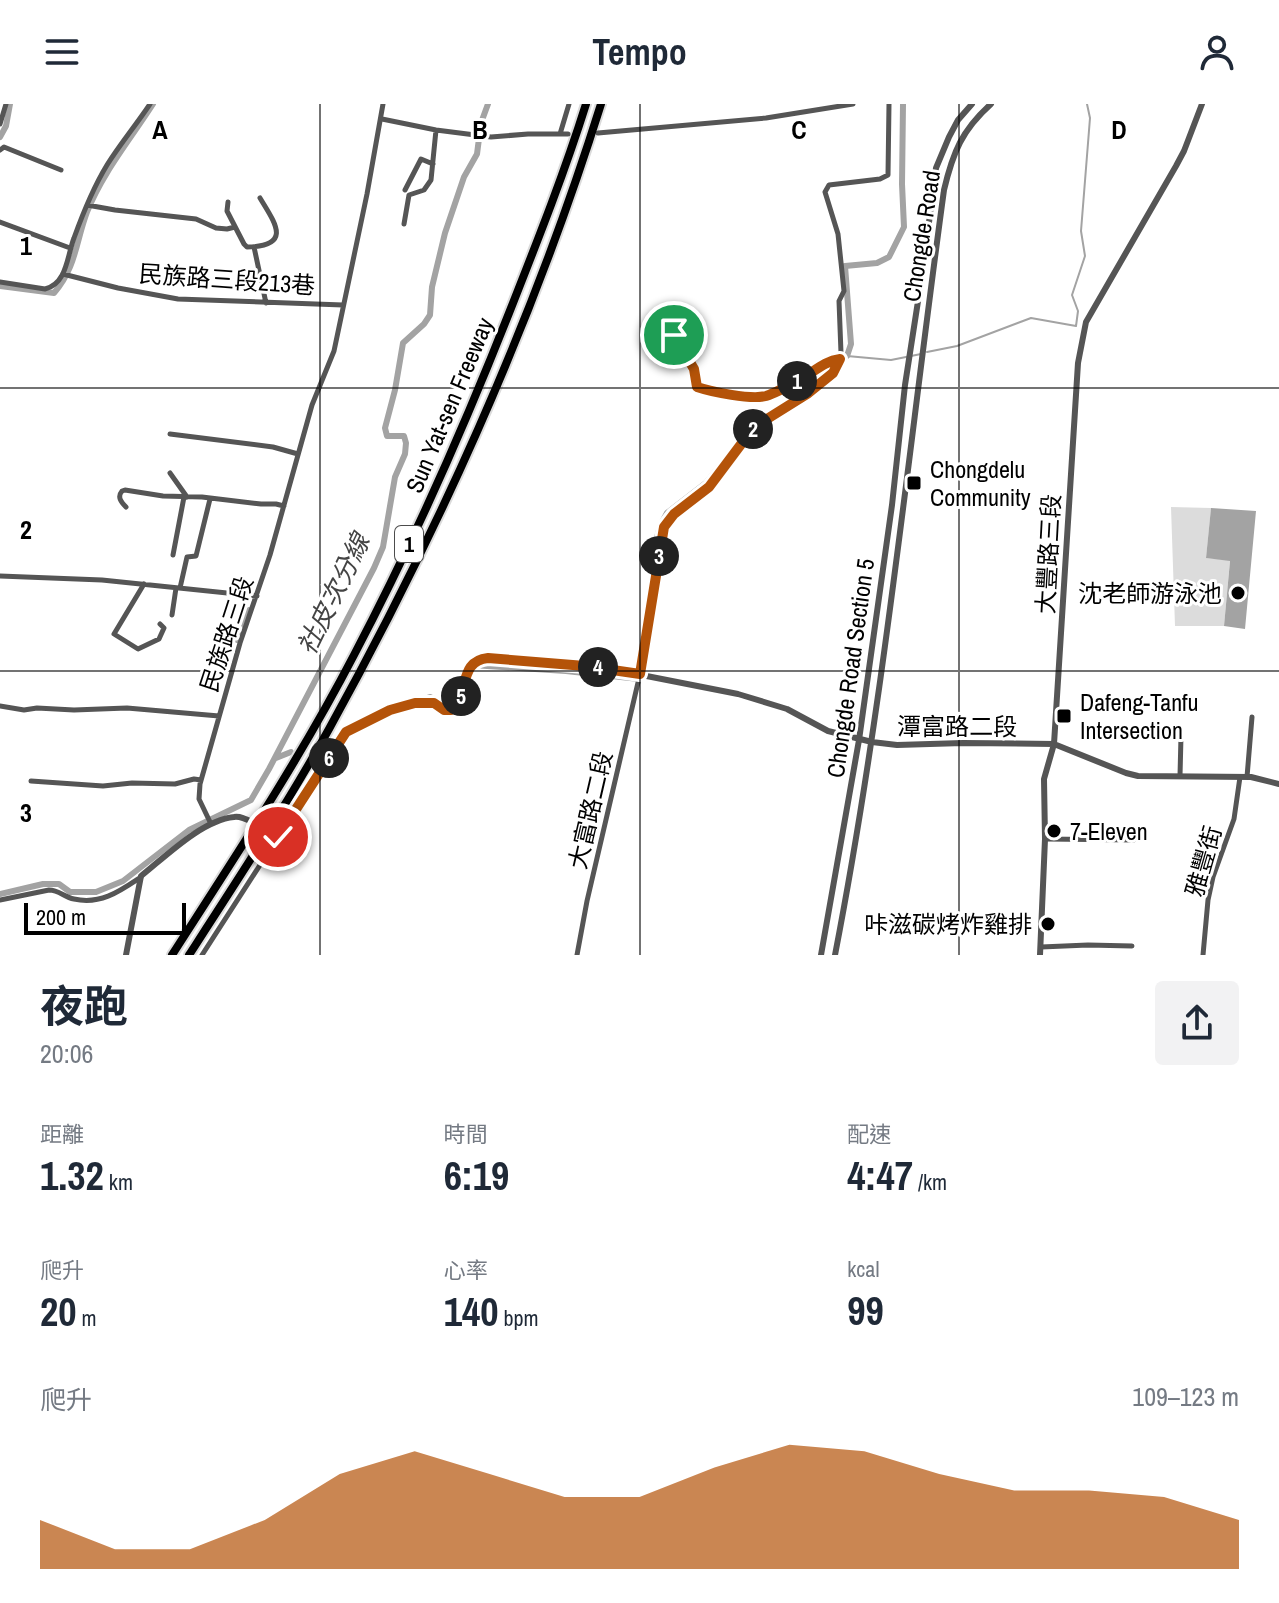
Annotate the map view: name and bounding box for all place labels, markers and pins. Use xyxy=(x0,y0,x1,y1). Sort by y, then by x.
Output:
pin xyxy=(640,301,708,369)
pin: 1 xyxy=(777,361,817,401)
pin: 2 xyxy=(733,409,773,449)
place label: Chongdelu Community xyxy=(930,453,1031,513)
marker: Chongdelu Community xyxy=(905,474,923,492)
pin: 3 xyxy=(639,536,679,576)
place label: 沈老師游泳池 xyxy=(1078,577,1222,609)
marker: 沈老師游泳池 xyxy=(1229,584,1247,602)
pin: 4 xyxy=(578,647,618,687)
pin: 5 xyxy=(441,676,481,716)
place label: Dafeng-Tanfu Intersection xyxy=(1080,686,1199,746)
marker: Dafeng-Tanfu Intersection xyxy=(1055,707,1073,725)
pin: 6 xyxy=(309,738,349,778)
pin xyxy=(244,803,312,871)
place label: 7-Eleven xyxy=(1070,815,1148,847)
marker: 7-Eleven xyxy=(1045,822,1063,840)
place label: 咔滋碳烤炸雞排 xyxy=(864,908,1032,940)
marker: 咔滋碳烤炸雞排 xyxy=(1039,915,1057,933)

